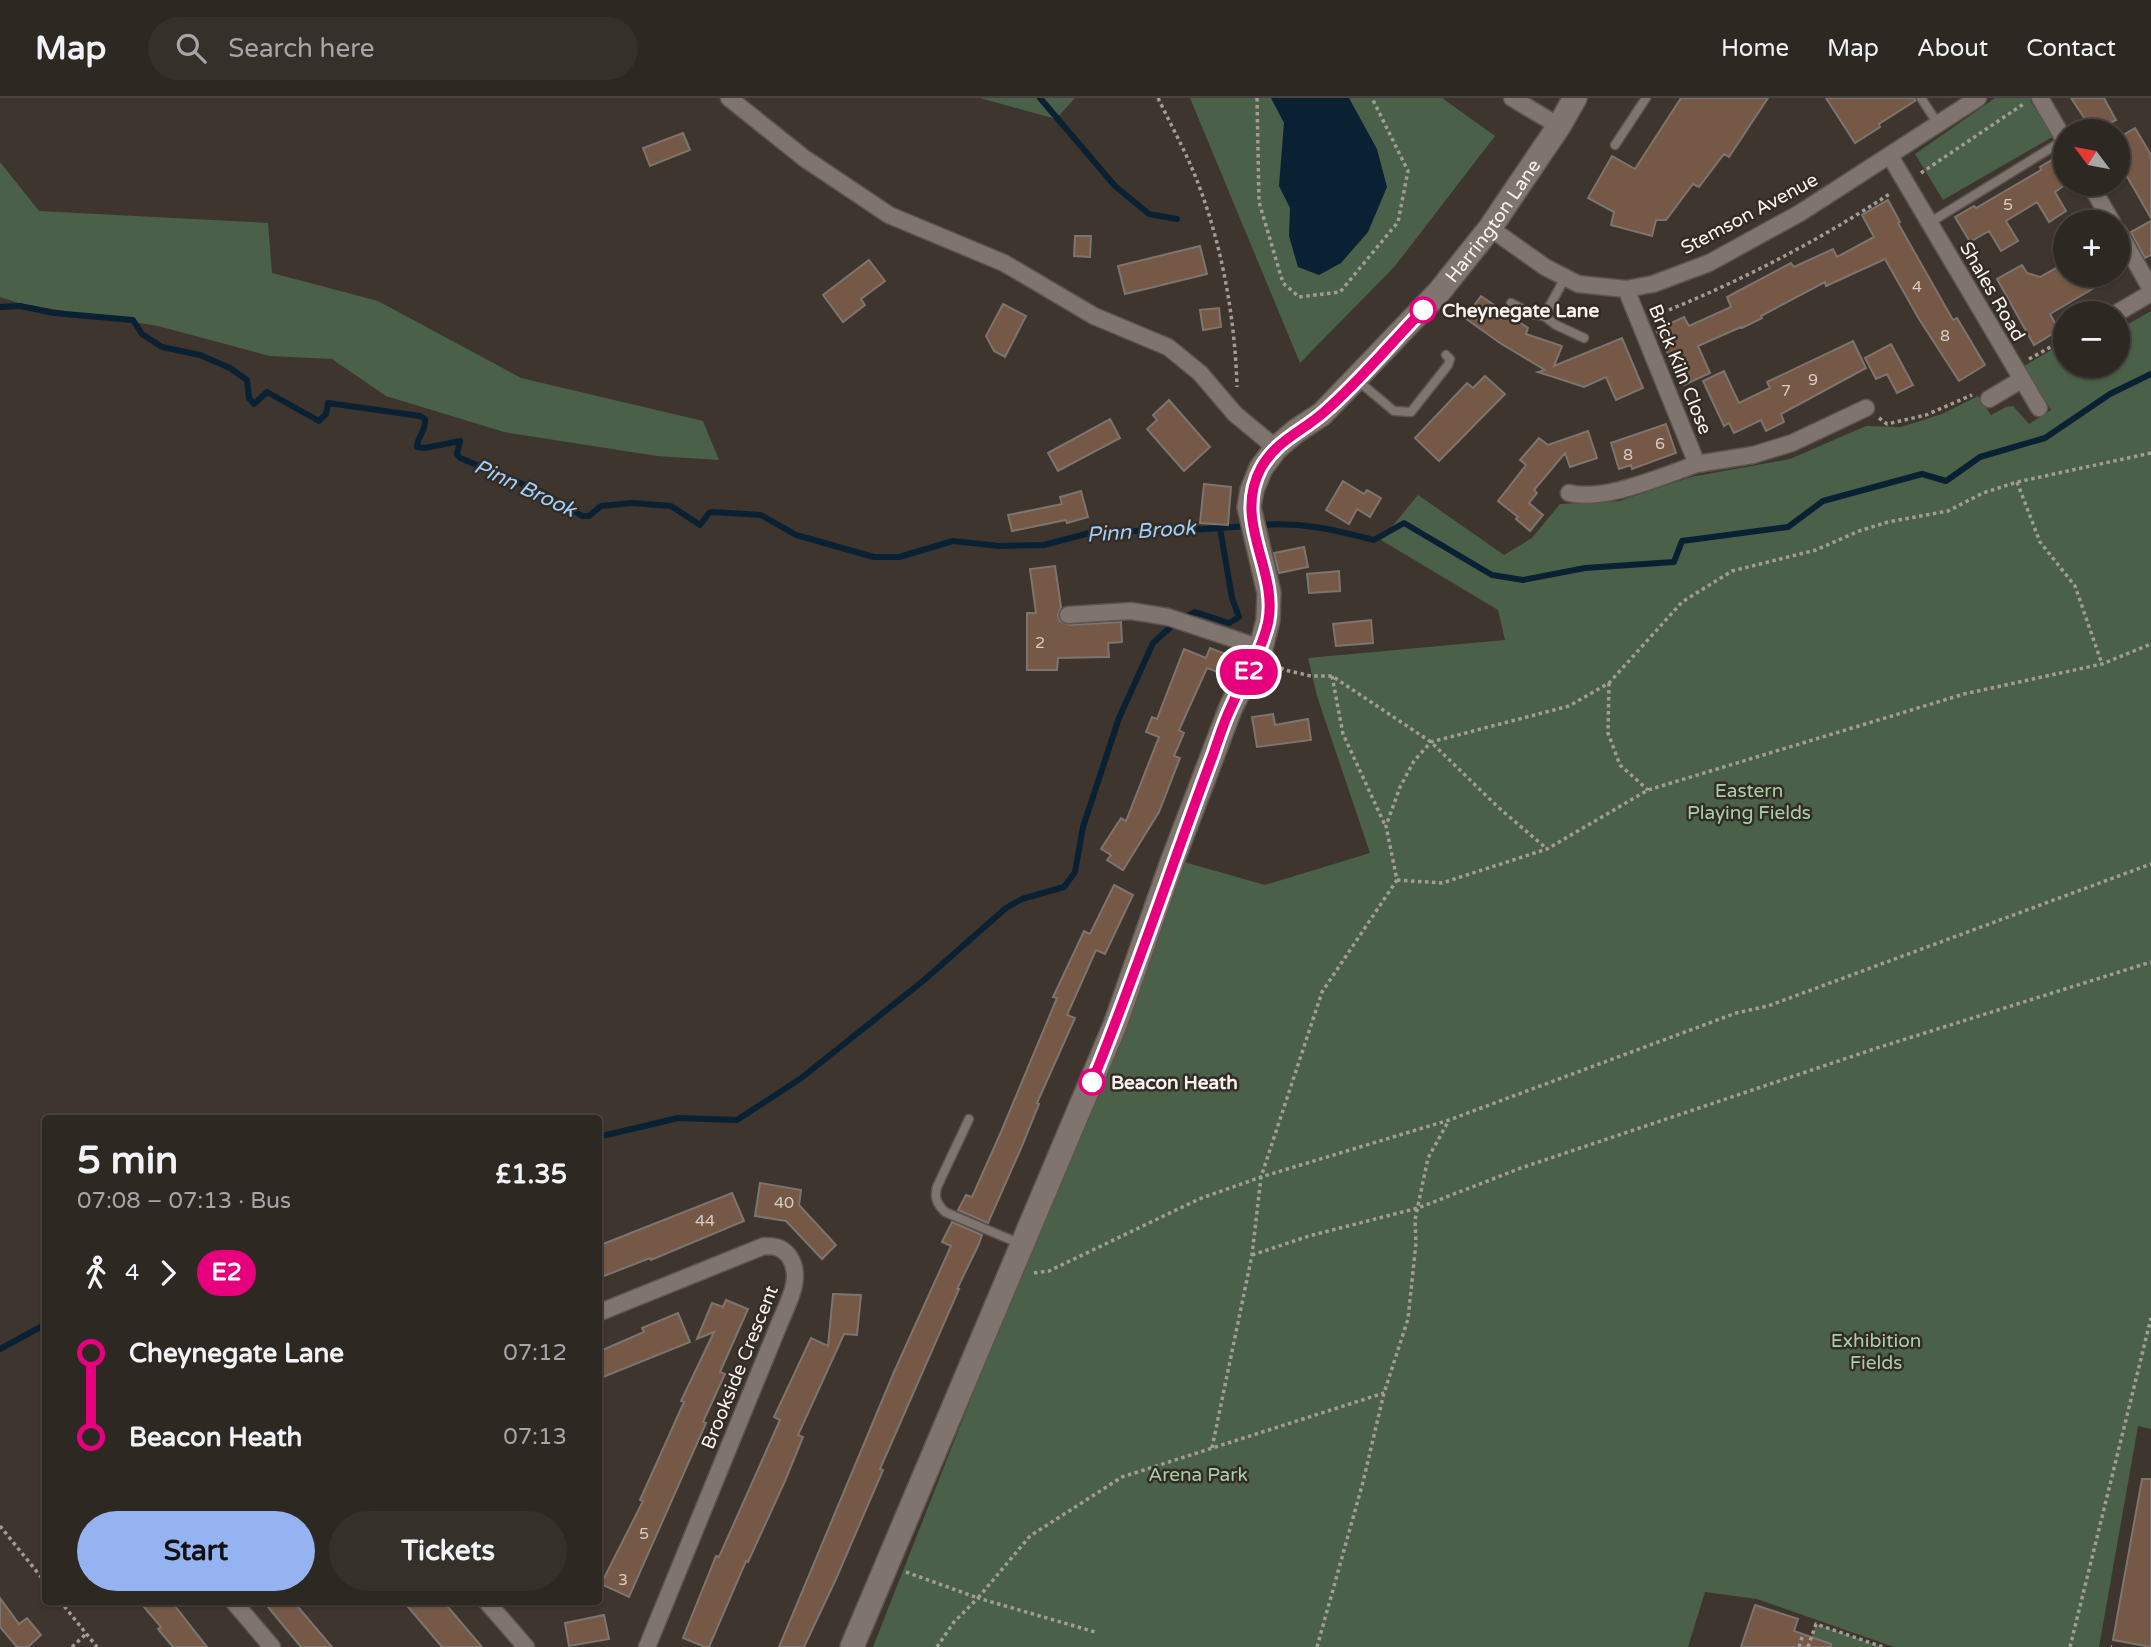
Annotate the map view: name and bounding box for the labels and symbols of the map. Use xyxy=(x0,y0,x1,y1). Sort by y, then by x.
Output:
north arrow xyxy=(2053,119,2130,196)
street label: Harrington Lane xyxy=(1441,155,1545,287)
street label: Stemson Avenue xyxy=(1677,169,1822,259)
house number: 5 xyxy=(2003,195,2013,215)
street label: Shales Road xyxy=(1955,238,2029,345)
house number: 4 xyxy=(1912,277,1922,297)
marker: Cheynegate Lane xyxy=(1410,297,1436,323)
place label: Cheynegate Lane xyxy=(1442,300,1599,323)
street label: Brick Kiln Close xyxy=(1644,301,1716,438)
house number: 8 xyxy=(1940,326,1950,346)
house number: 9 xyxy=(1808,370,1818,390)
house number: 7 xyxy=(1781,381,1791,401)
house number: 6 xyxy=(1655,434,1665,454)
house number: 8 xyxy=(1623,445,1633,465)
water label: Pinn Brook xyxy=(470,454,581,524)
water label: Pinn Brook xyxy=(1086,515,1198,548)
house number: 2 xyxy=(1035,633,1045,653)
line badge: E2 xyxy=(1218,649,1280,695)
park label: Eastern Playing Fields xyxy=(1687,780,1811,824)
marker: Beacon Heath xyxy=(1079,1069,1105,1095)
place label: Beacon Heath xyxy=(1111,1072,1238,1094)
house number: 40 xyxy=(774,1193,794,1213)
house number: 44 xyxy=(695,1211,715,1231)
street label: Brookside Crescent xyxy=(697,1282,783,1452)
park label: Exhibition Fields xyxy=(1831,1330,1921,1374)
park label: Arena Park xyxy=(1148,1464,1248,1486)
house number: 5 xyxy=(639,1524,649,1544)
house number: 3 xyxy=(618,1570,628,1590)

